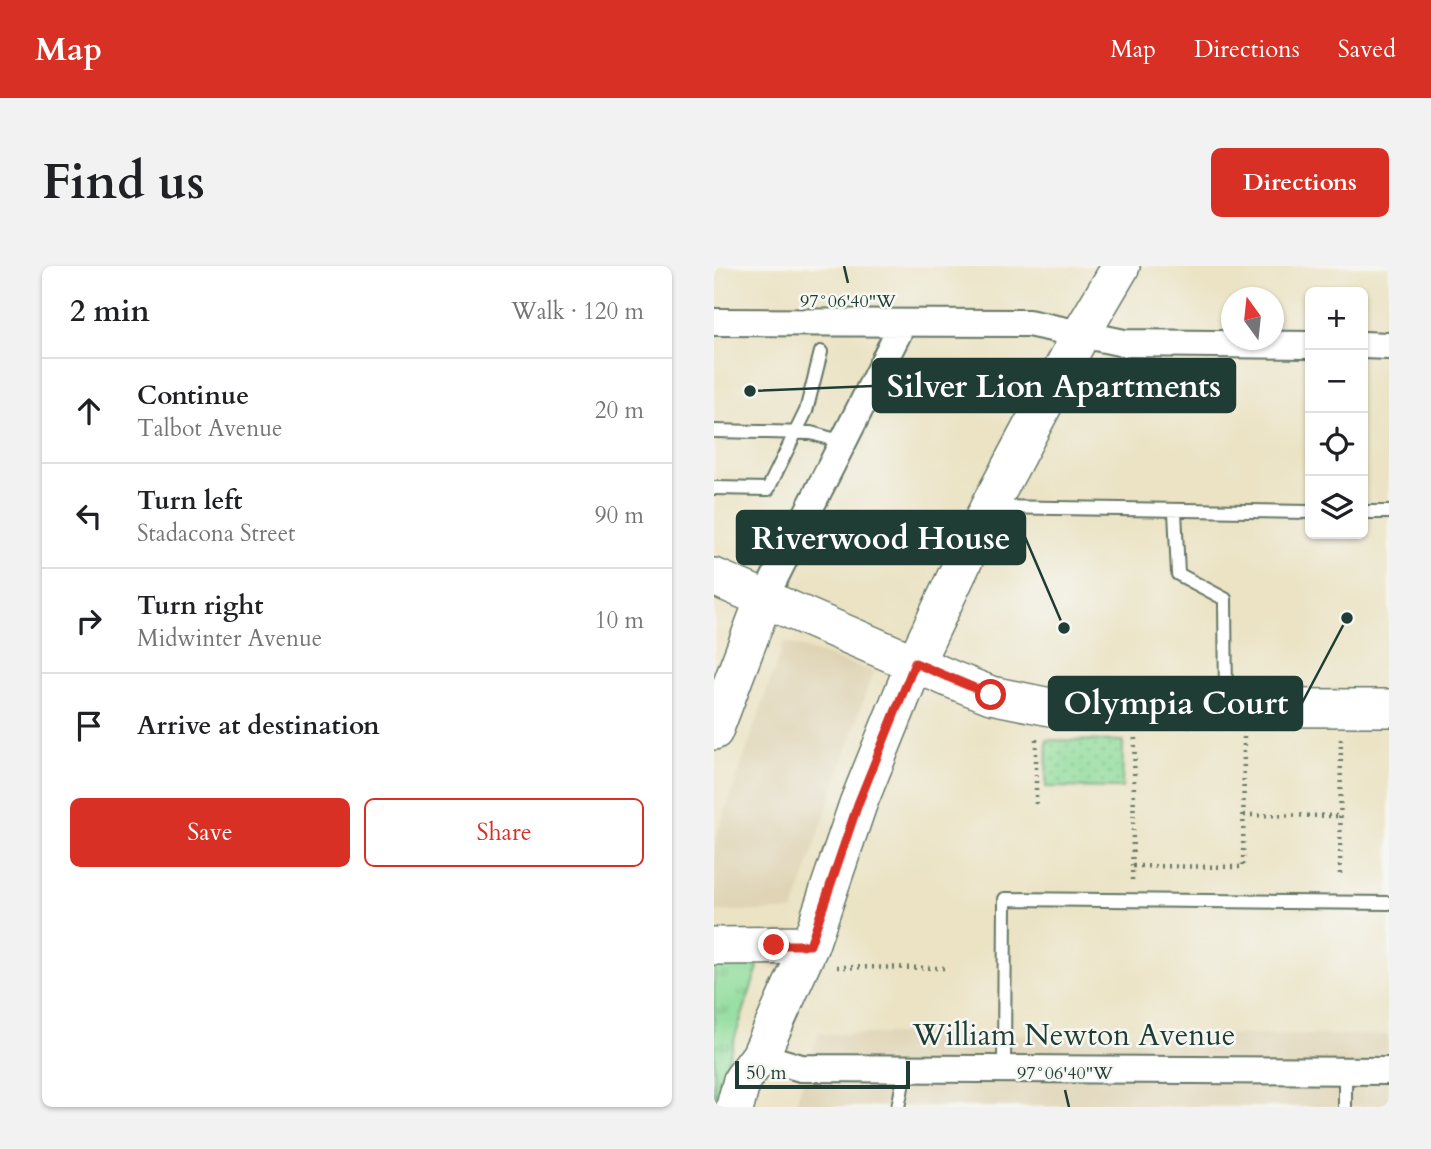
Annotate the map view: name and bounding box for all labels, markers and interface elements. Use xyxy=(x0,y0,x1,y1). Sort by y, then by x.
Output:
text: Map xyxy=(35,27,102,72)
text: Map xyxy=(1110,33,1156,66)
text: Directions xyxy=(1194,33,1300,66)
text: Saved xyxy=(1338,33,1396,66)
button: Directions xyxy=(1211,148,1389,217)
text: Find us xyxy=(42,149,205,216)
north arrow xyxy=(1221,287,1284,350)
map controls xyxy=(1305,287,1368,539)
button: + xyxy=(1305,287,1368,350)
text: 97°06'40"W xyxy=(800,289,896,314)
text: 2 min xyxy=(70,291,150,332)
text: Walk · 120 m xyxy=(511,296,644,327)
button: − xyxy=(1305,350,1368,413)
callout: Silver Lion Apartments xyxy=(873,359,1235,412)
text: Silver Lion Apartments xyxy=(887,365,1221,409)
text: Continue xyxy=(137,378,249,413)
icon: ahead xyxy=(70,392,108,430)
text: 20 m xyxy=(595,395,644,426)
text: Talbot Avenue xyxy=(137,413,282,444)
button: locate xyxy=(1305,413,1368,476)
button: layers xyxy=(1305,476,1368,539)
text: Turn left xyxy=(137,483,242,518)
icon: left xyxy=(70,497,108,535)
text: 90 m xyxy=(595,500,644,531)
callout: Riverwood House xyxy=(737,511,1025,564)
text: Riverwood House xyxy=(751,517,1011,561)
text: Stadacona Street xyxy=(137,518,295,549)
text: Turn right xyxy=(137,588,264,623)
icon: right xyxy=(70,602,108,640)
text: 10 m xyxy=(595,605,644,636)
text: Midwinter Avenue xyxy=(137,623,322,654)
callout: Olympia Court xyxy=(1049,677,1302,730)
route start xyxy=(975,679,1006,710)
text: Olympia Court xyxy=(1064,682,1288,726)
icon: arrive xyxy=(70,707,108,745)
text: Arrive at destination xyxy=(137,708,380,743)
button: Save xyxy=(70,798,350,867)
button: Share xyxy=(364,798,644,867)
route end xyxy=(758,929,789,960)
street label: William Newton Avenue xyxy=(911,1015,1236,1056)
scale bar xyxy=(735,1058,910,1090)
text: 50 m xyxy=(746,1060,787,1086)
text: 97°06'40"W xyxy=(1017,1061,1113,1086)

